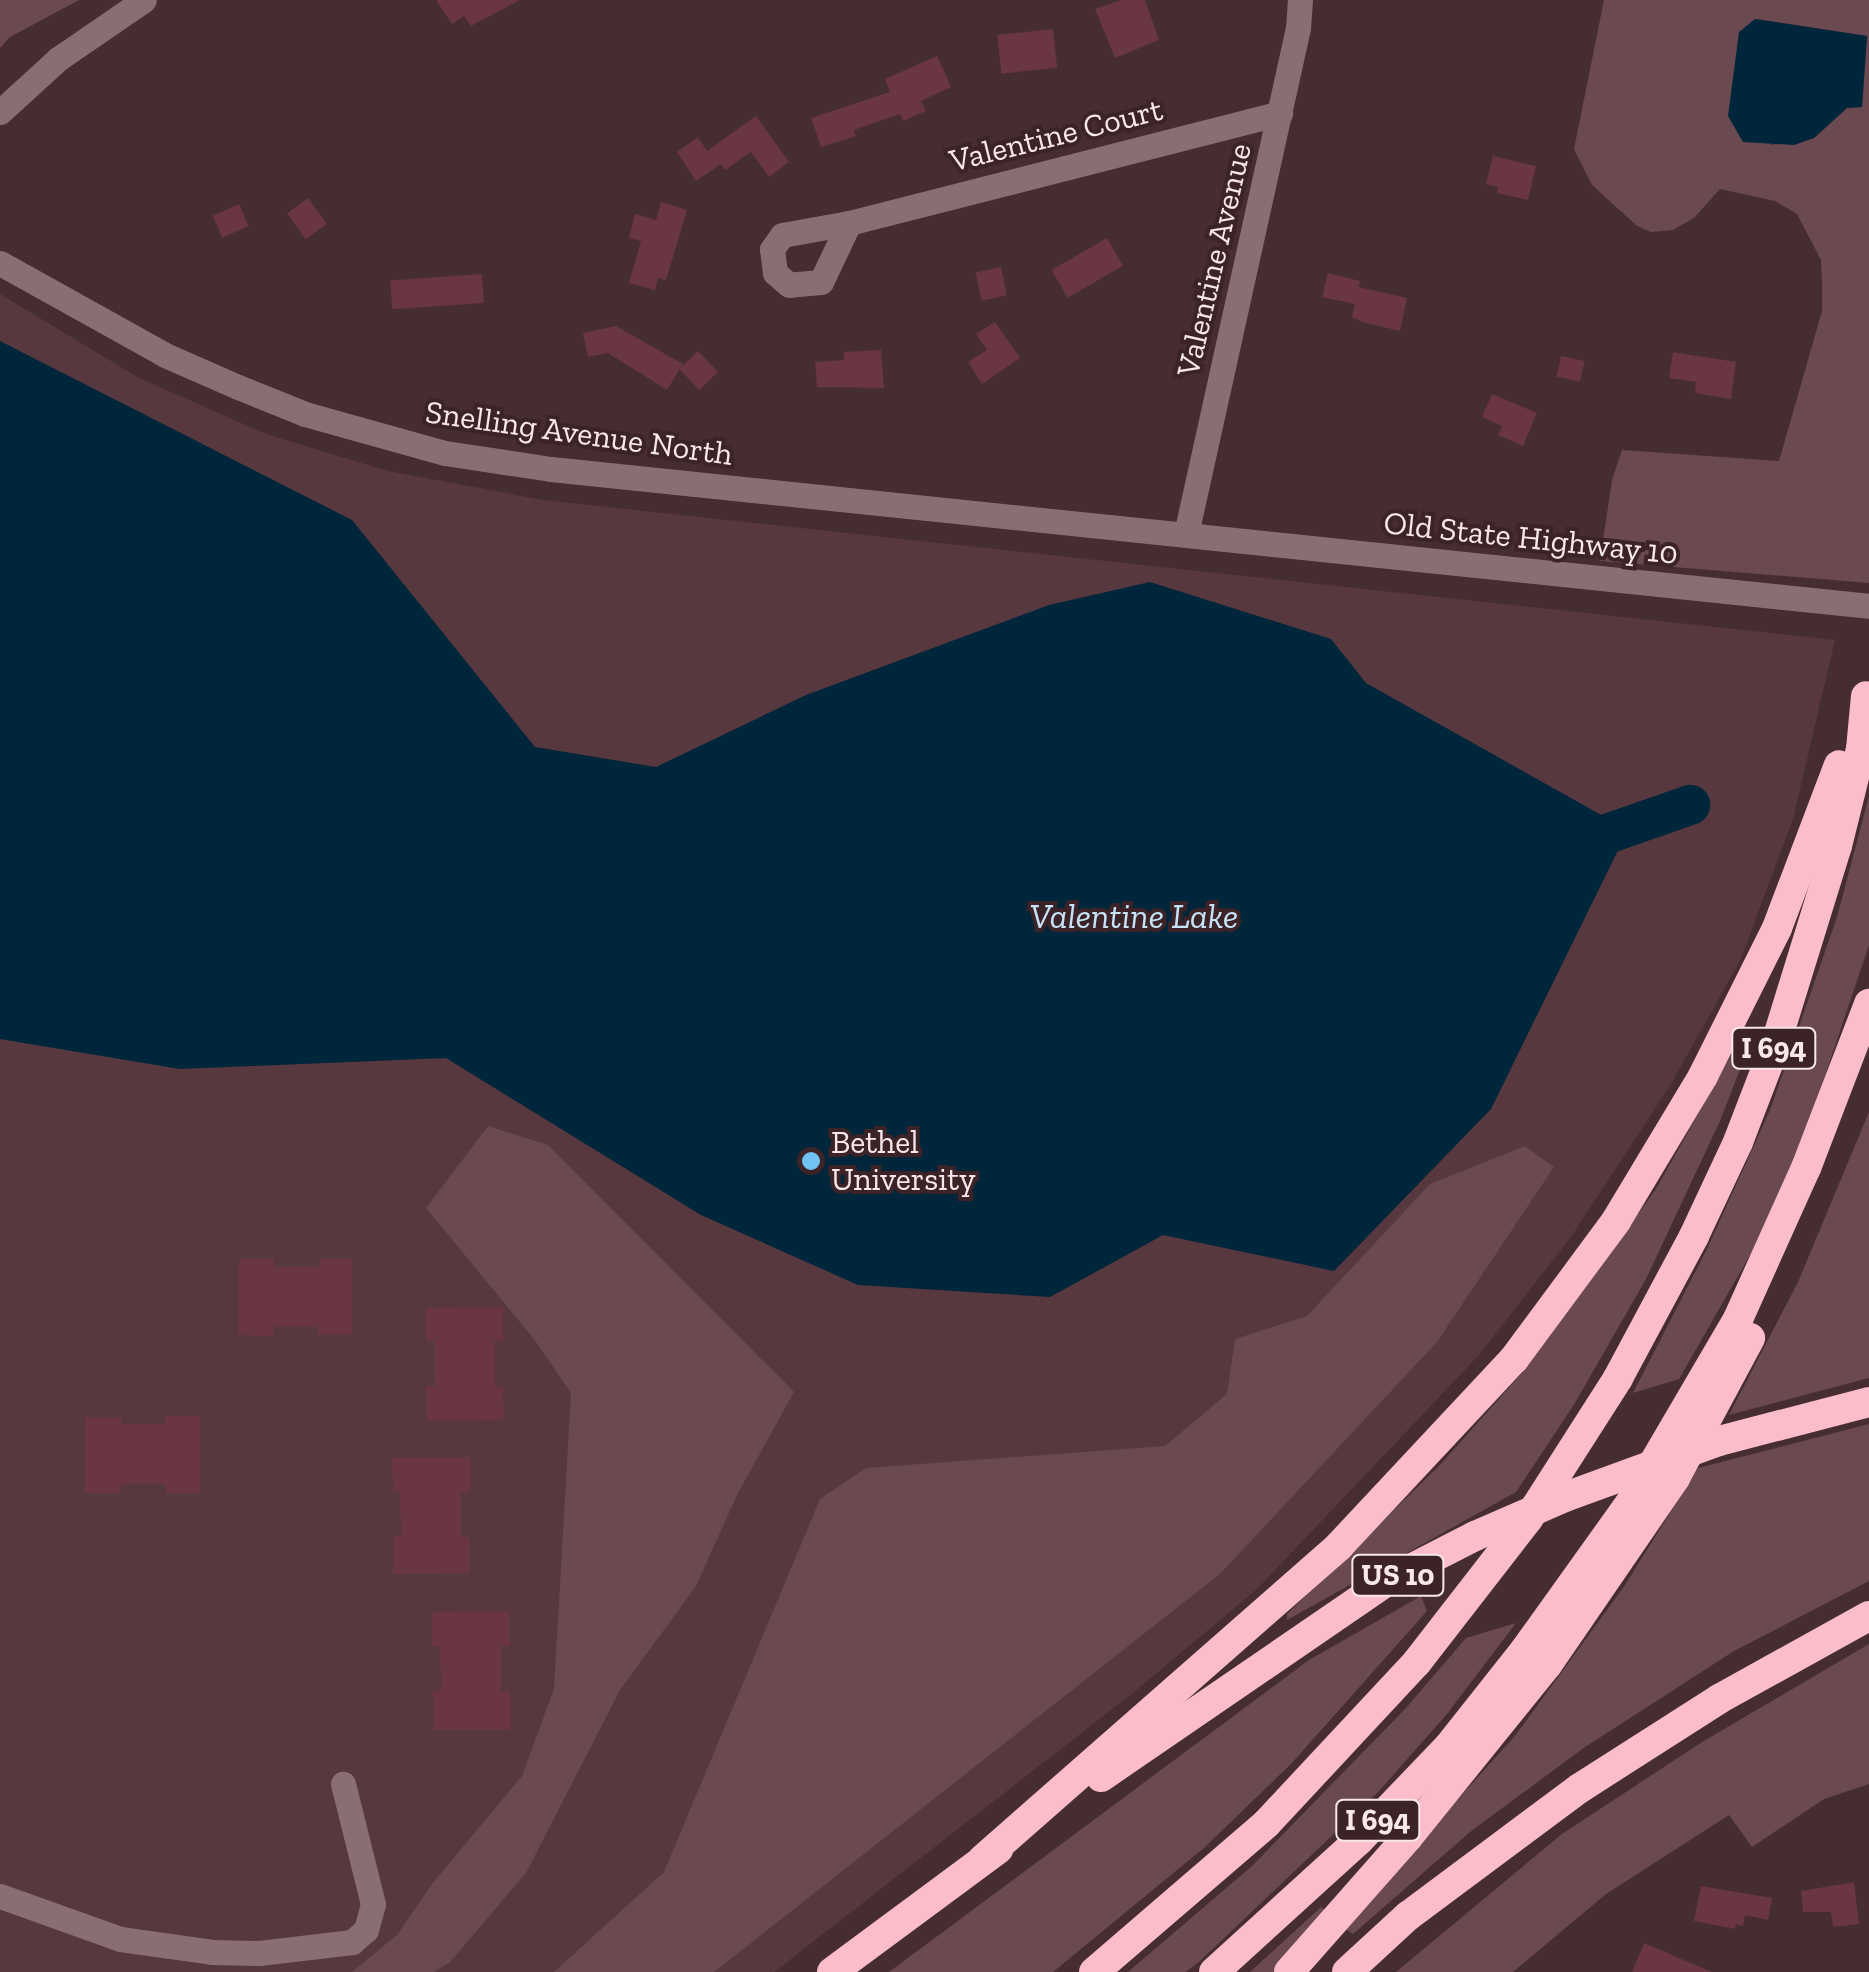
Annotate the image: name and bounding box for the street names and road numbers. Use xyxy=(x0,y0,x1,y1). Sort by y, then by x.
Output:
street label: Valentine Court xyxy=(946,90,1166,180)
street label: Valentine Avenue xyxy=(1168,139,1260,381)
street label: Snelling Avenue North xyxy=(422,392,736,474)
street label: Old State Highway 10 xyxy=(1382,503,1680,573)
road number: I 694 xyxy=(1729,1023,1819,1073)
road number: US 10 xyxy=(1350,1550,1446,1600)
road number: I 694 xyxy=(1333,1795,1423,1845)

